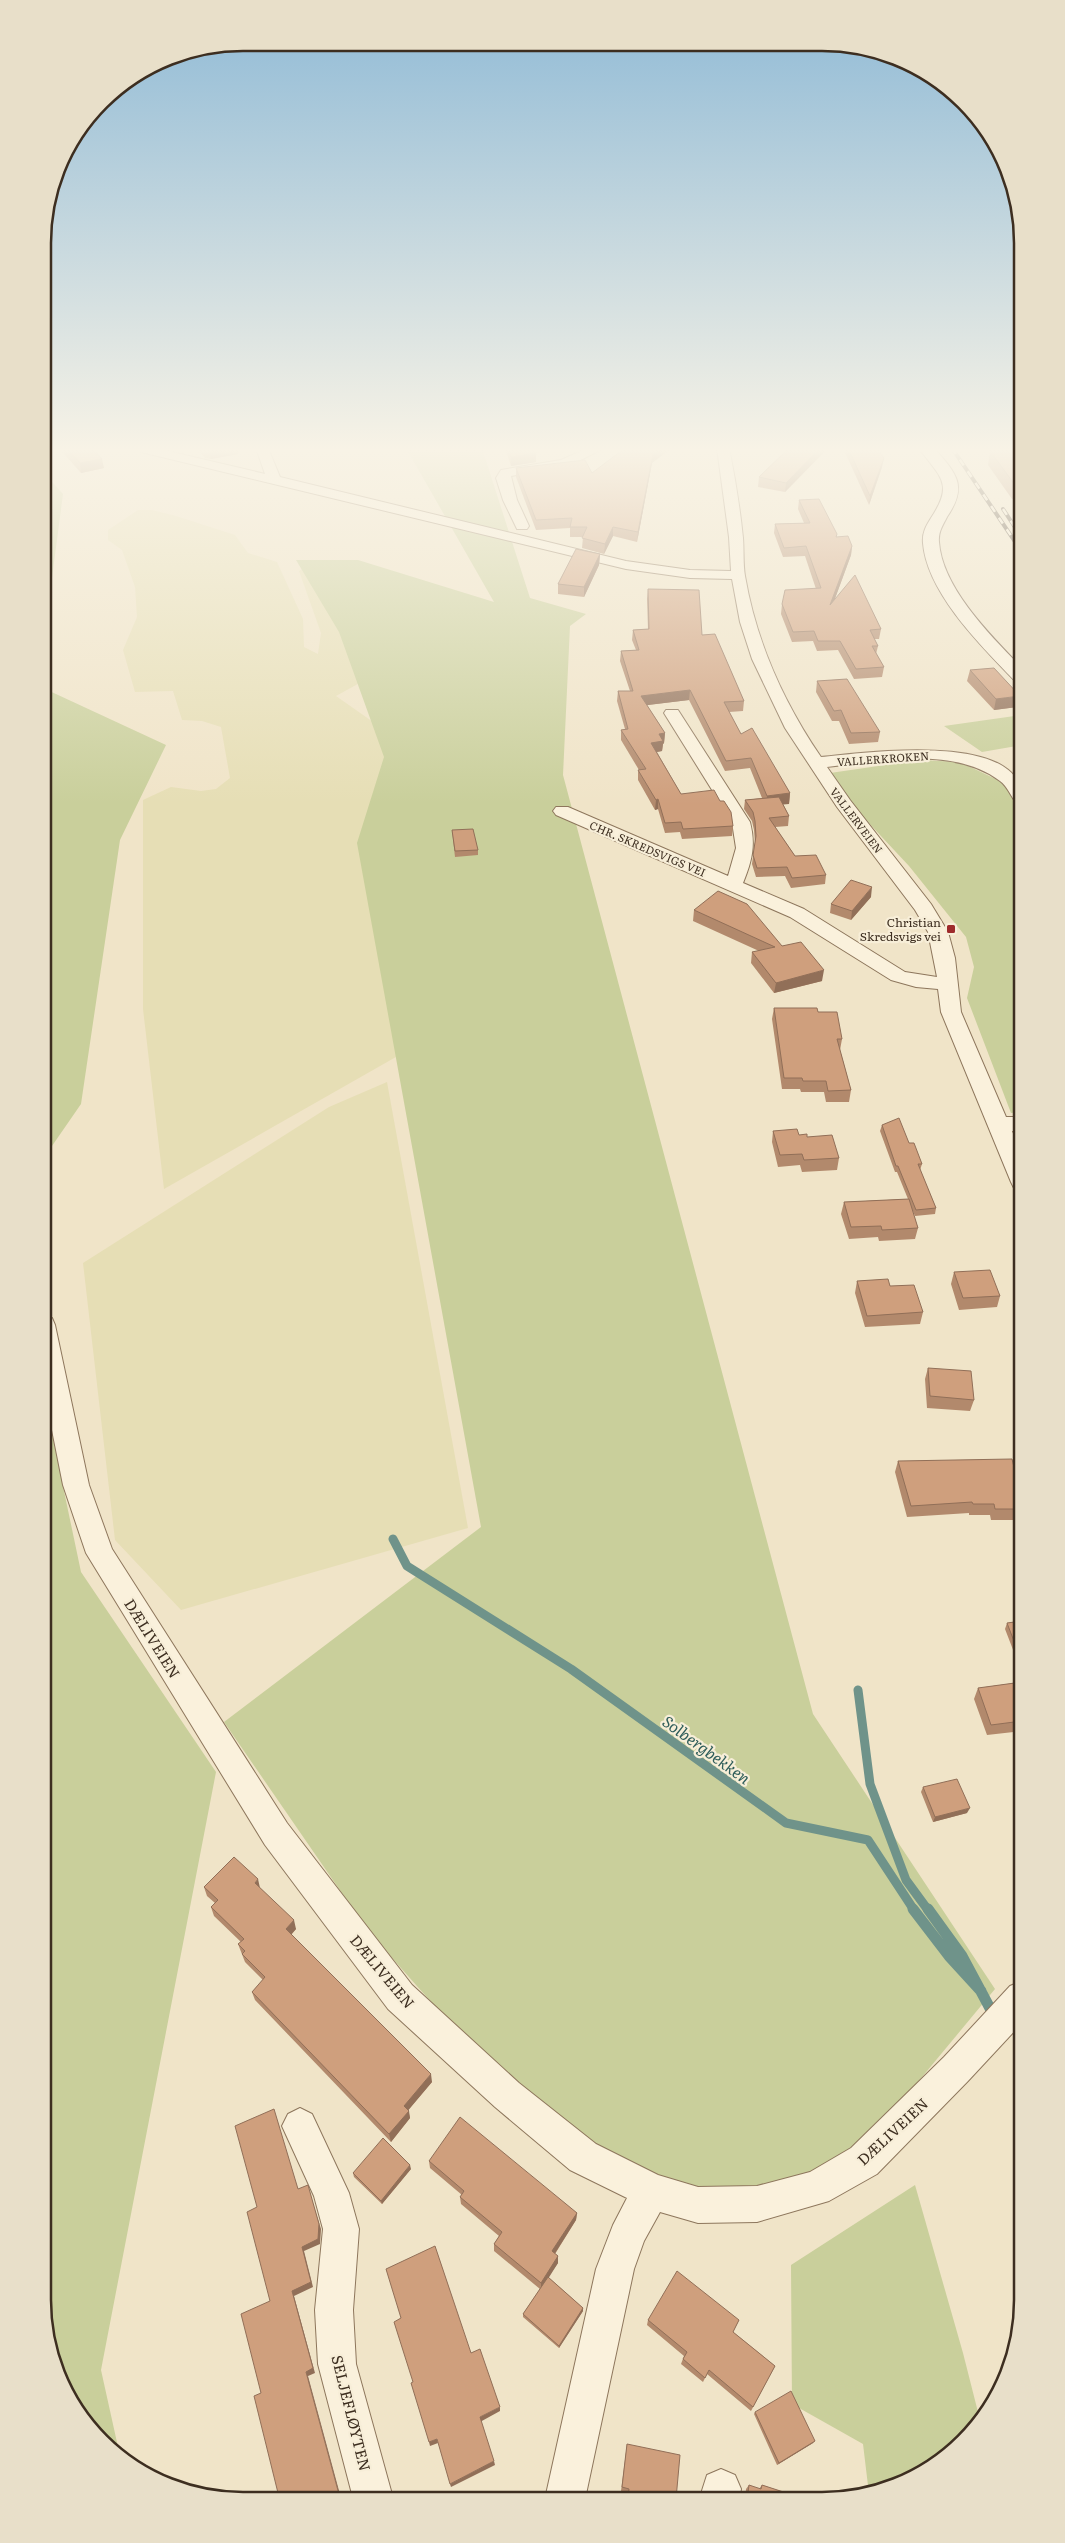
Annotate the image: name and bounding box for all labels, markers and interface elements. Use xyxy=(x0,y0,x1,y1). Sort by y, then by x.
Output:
street label: VALLERKROKEN xyxy=(836,747,930,769)
street label: VALLERVEIEN xyxy=(827,784,887,856)
street label: CHR. SKREDSVIGS VEI xyxy=(587,816,709,880)
place label: Christian Skredsvigs vei xyxy=(860,913,941,945)
marker: Christian Skredsvigs vei xyxy=(945,923,957,935)
street label: DÆLIVEIEN xyxy=(119,1594,187,1682)
water label: Solbergbekken xyxy=(658,1709,756,1789)
street label: DÆLIVEIEN xyxy=(345,1929,421,2013)
street label: DÆLIVEIEN xyxy=(851,2092,933,2170)
street label: SELJEFLØYTEN xyxy=(326,2353,378,2473)

